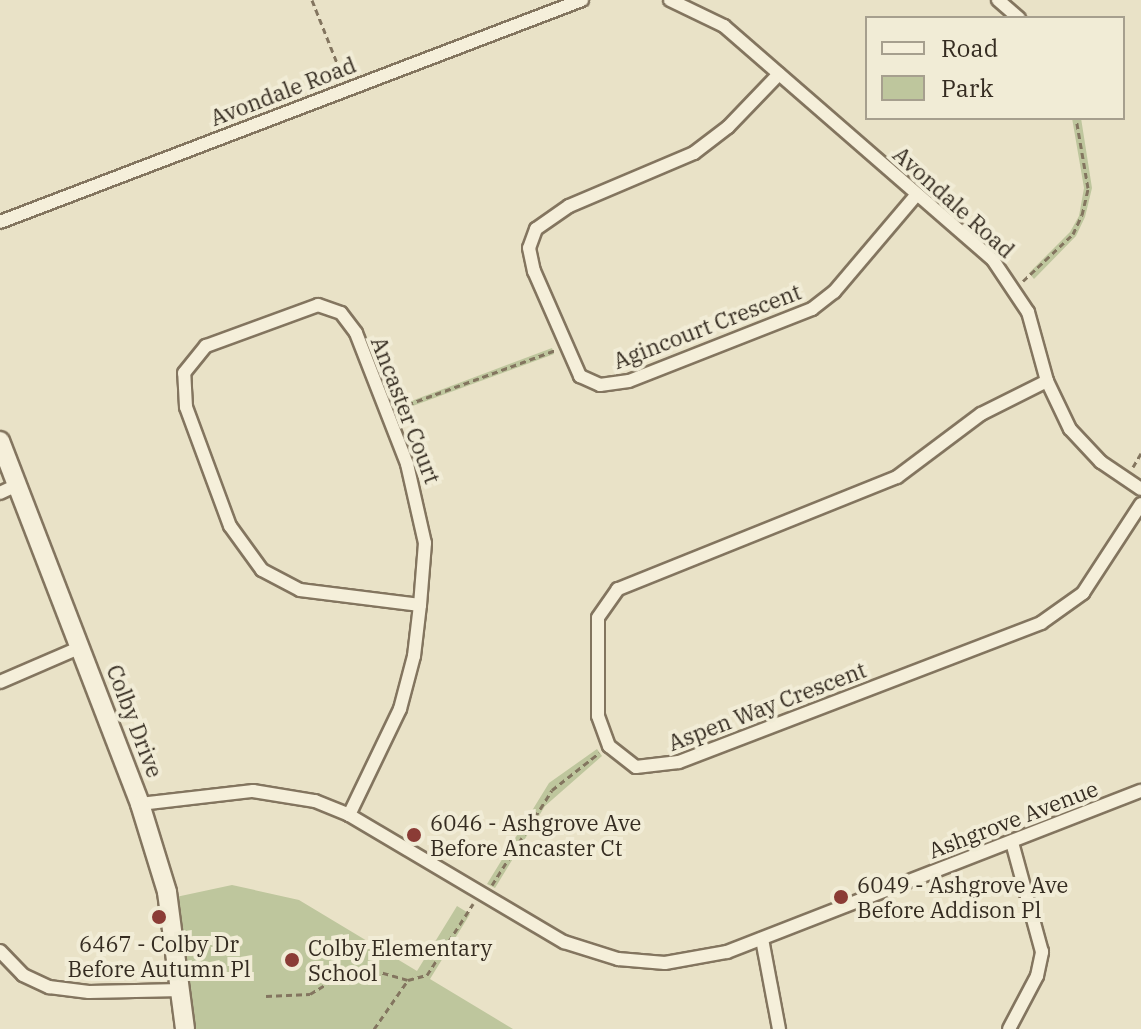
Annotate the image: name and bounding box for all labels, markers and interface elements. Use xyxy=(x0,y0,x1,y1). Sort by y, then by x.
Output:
legend xyxy=(865,16,1125,120)
text: Road xyxy=(941,32,998,64)
street label: Avondale Road xyxy=(206,51,360,131)
text: Park xyxy=(941,72,993,104)
street label: Avondale Road xyxy=(888,141,1020,263)
street label: Agincourt Crescent xyxy=(609,278,805,374)
street label: Ancaster Court xyxy=(366,333,446,487)
street label: Aspen Way Crescent xyxy=(664,656,870,756)
street label: Colby Drive xyxy=(101,661,169,781)
street label: Ashgrove Avenue xyxy=(925,775,1101,863)
place label: 6046 - Ashgrove Ave Before Ancaster Ct xyxy=(430,809,641,860)
marker: 6046 - Ashgrove Ave Before Ancaster Ct xyxy=(405,826,423,844)
place label: 6049 - Ashgrove Ave Before Addison Pl xyxy=(857,871,1068,922)
marker: 6049 - Ashgrove Ave Before Addison Pl xyxy=(832,888,850,906)
marker: 6467 - Colby Dr Before Autumn Pl xyxy=(150,908,168,926)
place label: 6467 - Colby Dr Before Autumn Pl xyxy=(67,930,251,982)
place label: Colby Elementary School xyxy=(308,934,492,986)
marker: Colby Elementary School xyxy=(283,951,301,969)

